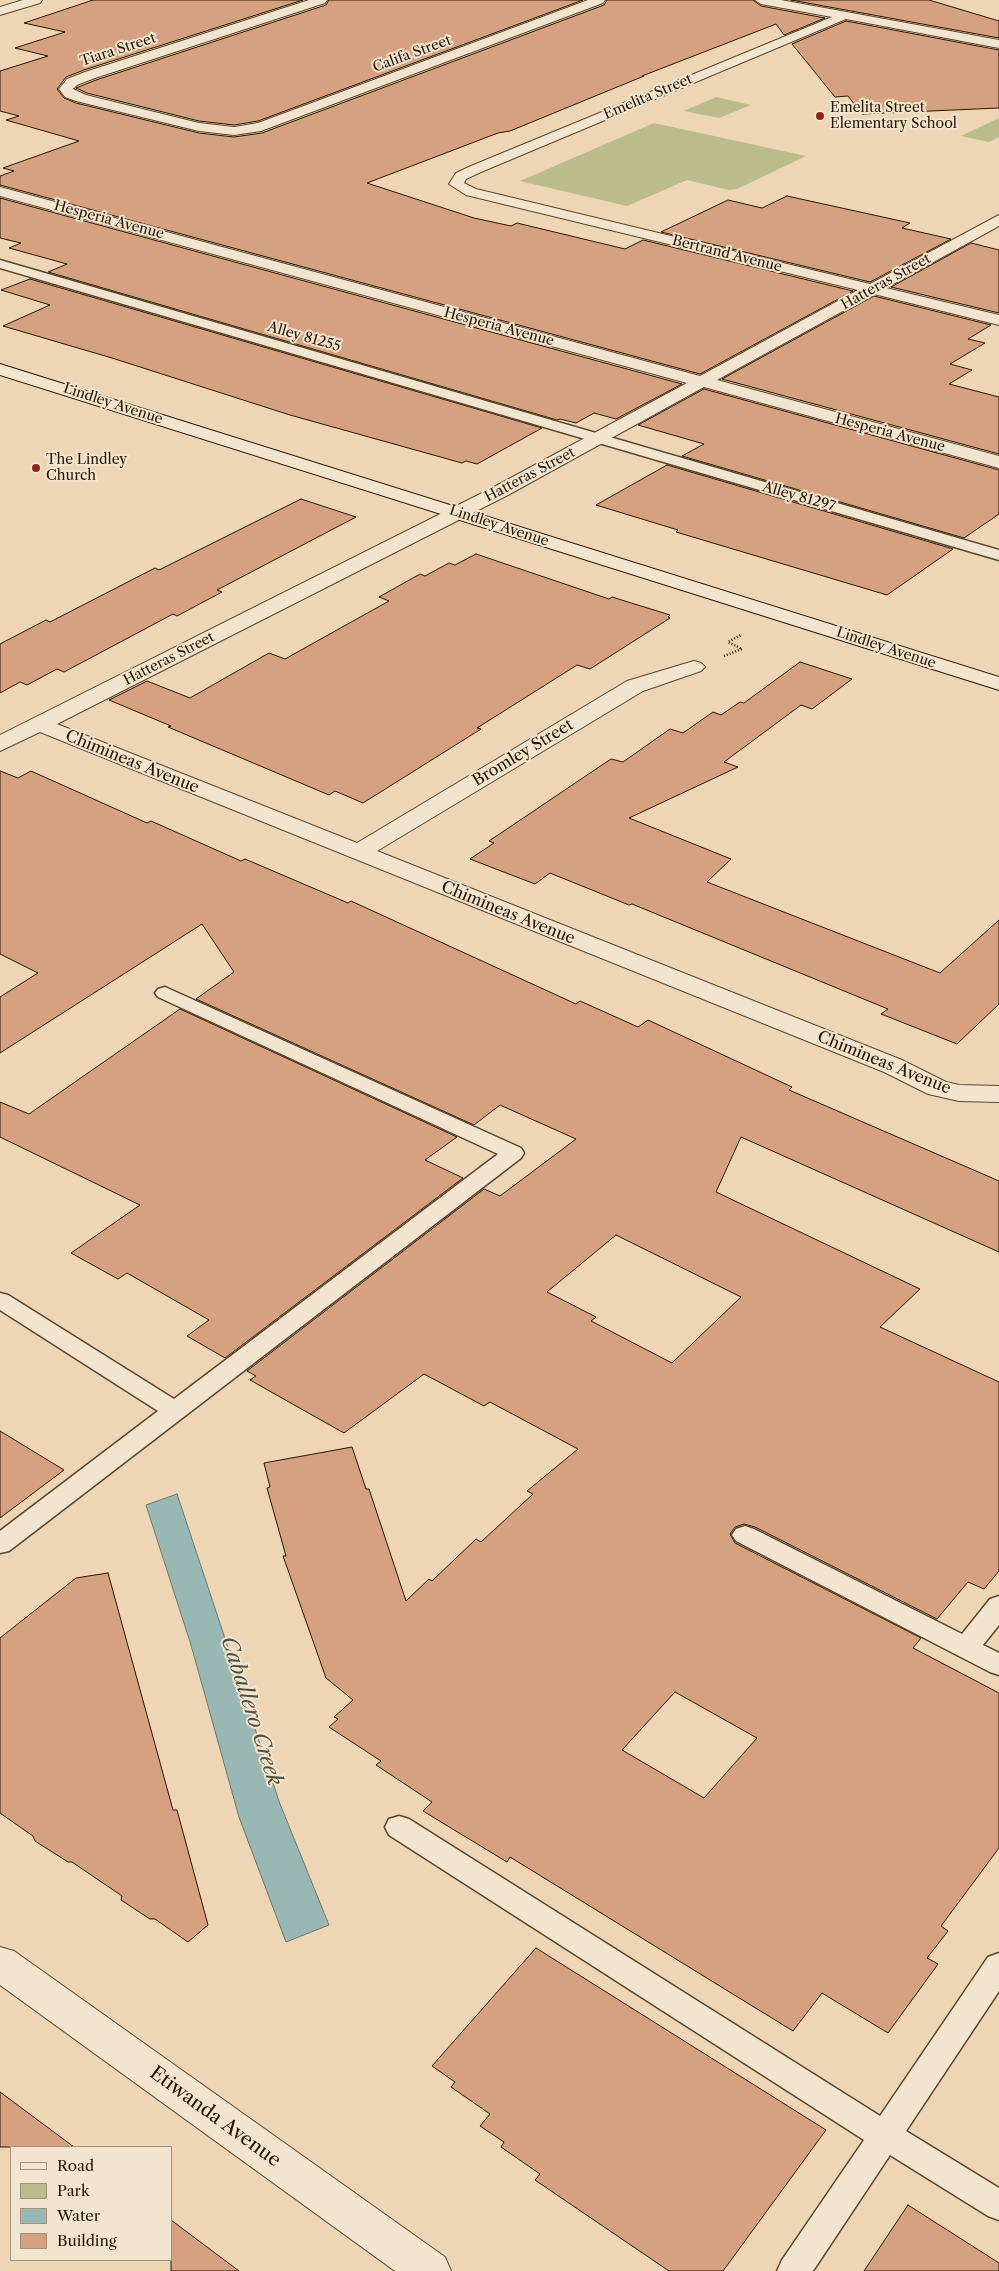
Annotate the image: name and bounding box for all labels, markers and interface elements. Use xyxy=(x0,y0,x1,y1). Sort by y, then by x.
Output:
street label: Tiara Street xyxy=(78,30,158,70)
street label: Califa Street xyxy=(370,32,454,76)
street label: Emelita Street xyxy=(601,71,695,123)
place label: Emelita Street Elementary School xyxy=(830,100,957,132)
marker: Emelita Street Elementary School xyxy=(814,110,826,122)
street label: Hesperia Avenue xyxy=(52,197,166,243)
street label: Bertrand Avenue xyxy=(670,232,784,276)
street label: Hatteras Street xyxy=(838,250,934,314)
street label: Hesperia Avenue xyxy=(442,304,556,350)
street label: Alley 81255 xyxy=(266,319,342,355)
street label: Lindley Avenue xyxy=(61,380,165,428)
street label: Hesperia Avenue xyxy=(833,410,947,456)
street label: Hatteras Street xyxy=(482,444,578,506)
place label: The Lindley Church xyxy=(46,452,127,484)
marker: The Lindley Church xyxy=(30,462,42,474)
street label: Alley 81297 xyxy=(761,479,837,515)
street label: Lindley Avenue xyxy=(447,502,551,550)
street label: Lindley Avenue xyxy=(834,624,938,672)
street label: Hatteras Street xyxy=(121,629,217,689)
street label: Bromley Street xyxy=(469,715,577,791)
street label: Chimineas Avenue xyxy=(62,726,202,798)
street label: Chimineas Avenue xyxy=(438,877,578,949)
street label: Chimineas Avenue xyxy=(814,1027,954,1099)
water label: Caballero Creek xyxy=(215,1633,287,1789)
street label: Etiwanda Avenue xyxy=(145,2062,285,2172)
legend xyxy=(10,2146,172,2261)
text: Road xyxy=(57,2156,94,2175)
text: Park xyxy=(57,2181,90,2200)
text: Water xyxy=(57,2206,100,2225)
text: Building xyxy=(57,2231,117,2250)

